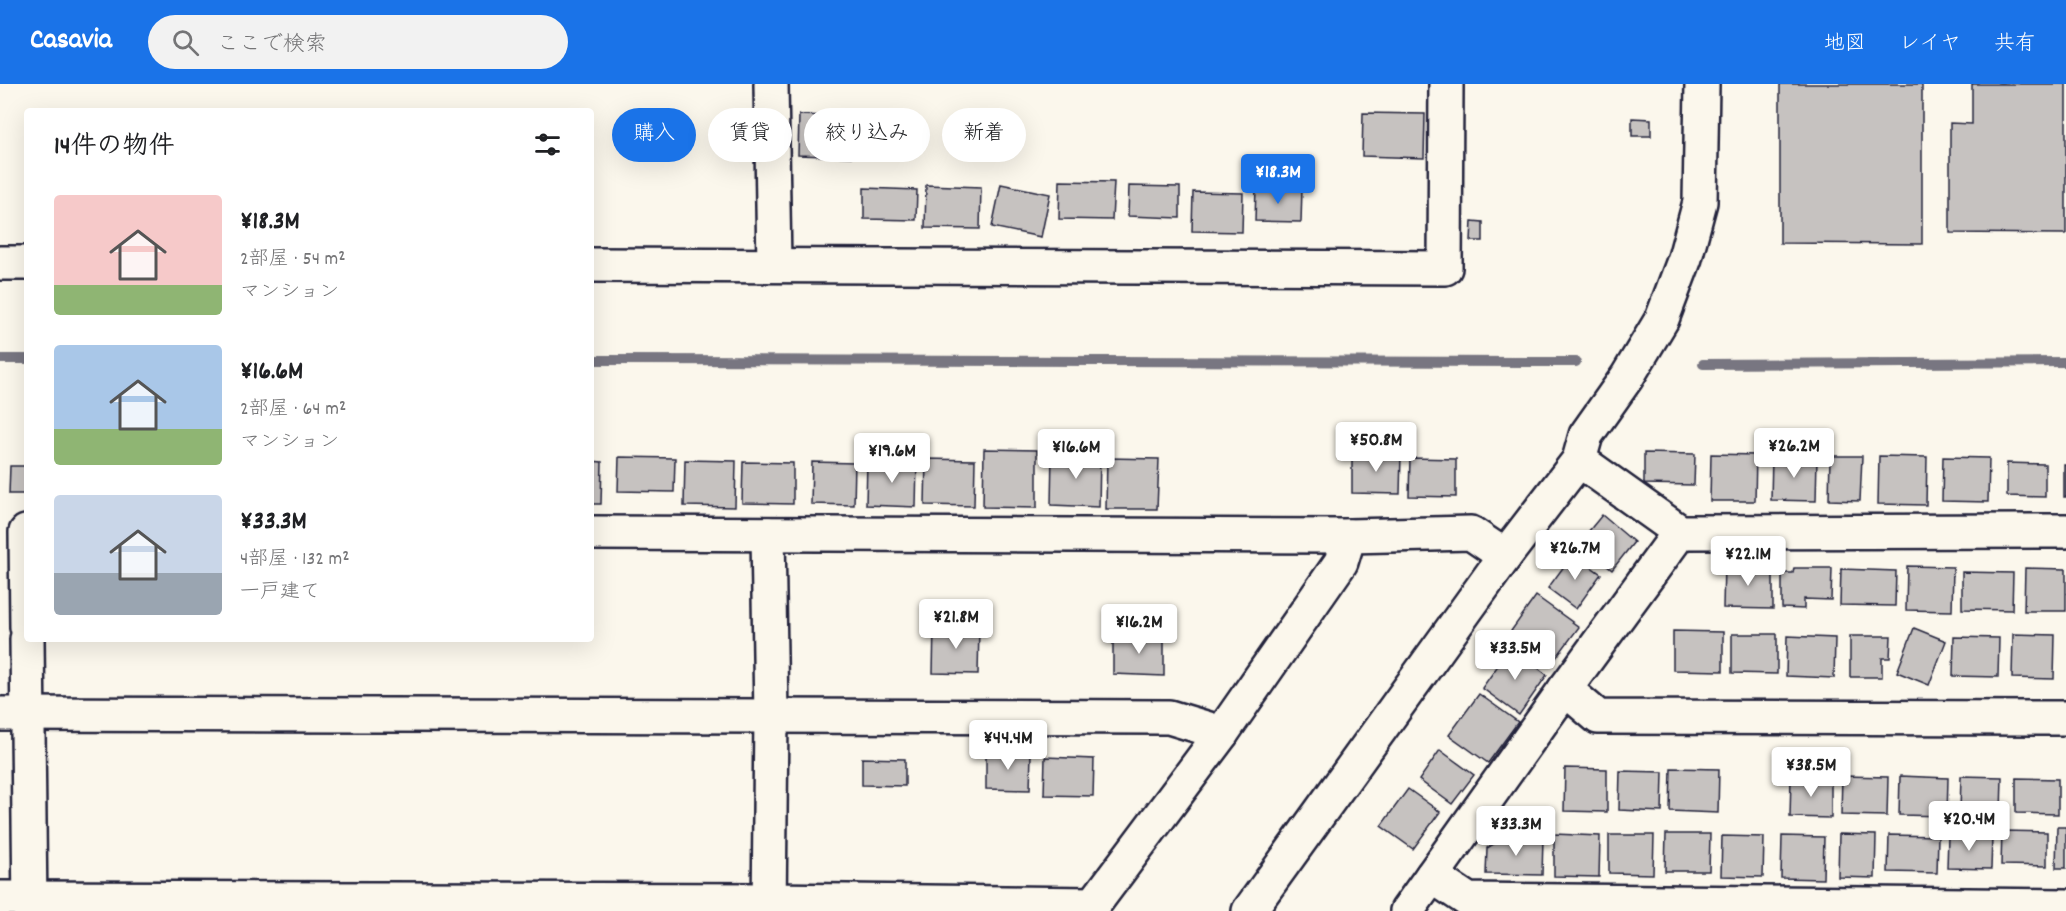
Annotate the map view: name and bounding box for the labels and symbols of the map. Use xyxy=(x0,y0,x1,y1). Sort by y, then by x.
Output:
pin: ¥18.3M xyxy=(1229,154,1327,205)
pin: ¥50.8M xyxy=(1327,422,1425,473)
pin: ¥26.2M xyxy=(1745,428,1843,479)
pin: ¥16.6M xyxy=(1027,429,1125,480)
pin: ¥19.6M xyxy=(843,433,941,484)
pin: ¥26.7M xyxy=(1526,530,1624,581)
pin: ¥22.1M xyxy=(1699,536,1797,587)
pin: ¥21.8M xyxy=(907,599,1005,650)
pin: ¥16.2M xyxy=(1090,604,1188,655)
pin: ¥33.5M xyxy=(1466,630,1564,681)
pin: ¥44.4M xyxy=(959,720,1057,771)
pin: ¥38.5M xyxy=(1762,747,1860,798)
pin: ¥20.4M xyxy=(1920,801,2018,852)
pin: ¥33.3M xyxy=(1467,806,1565,857)

